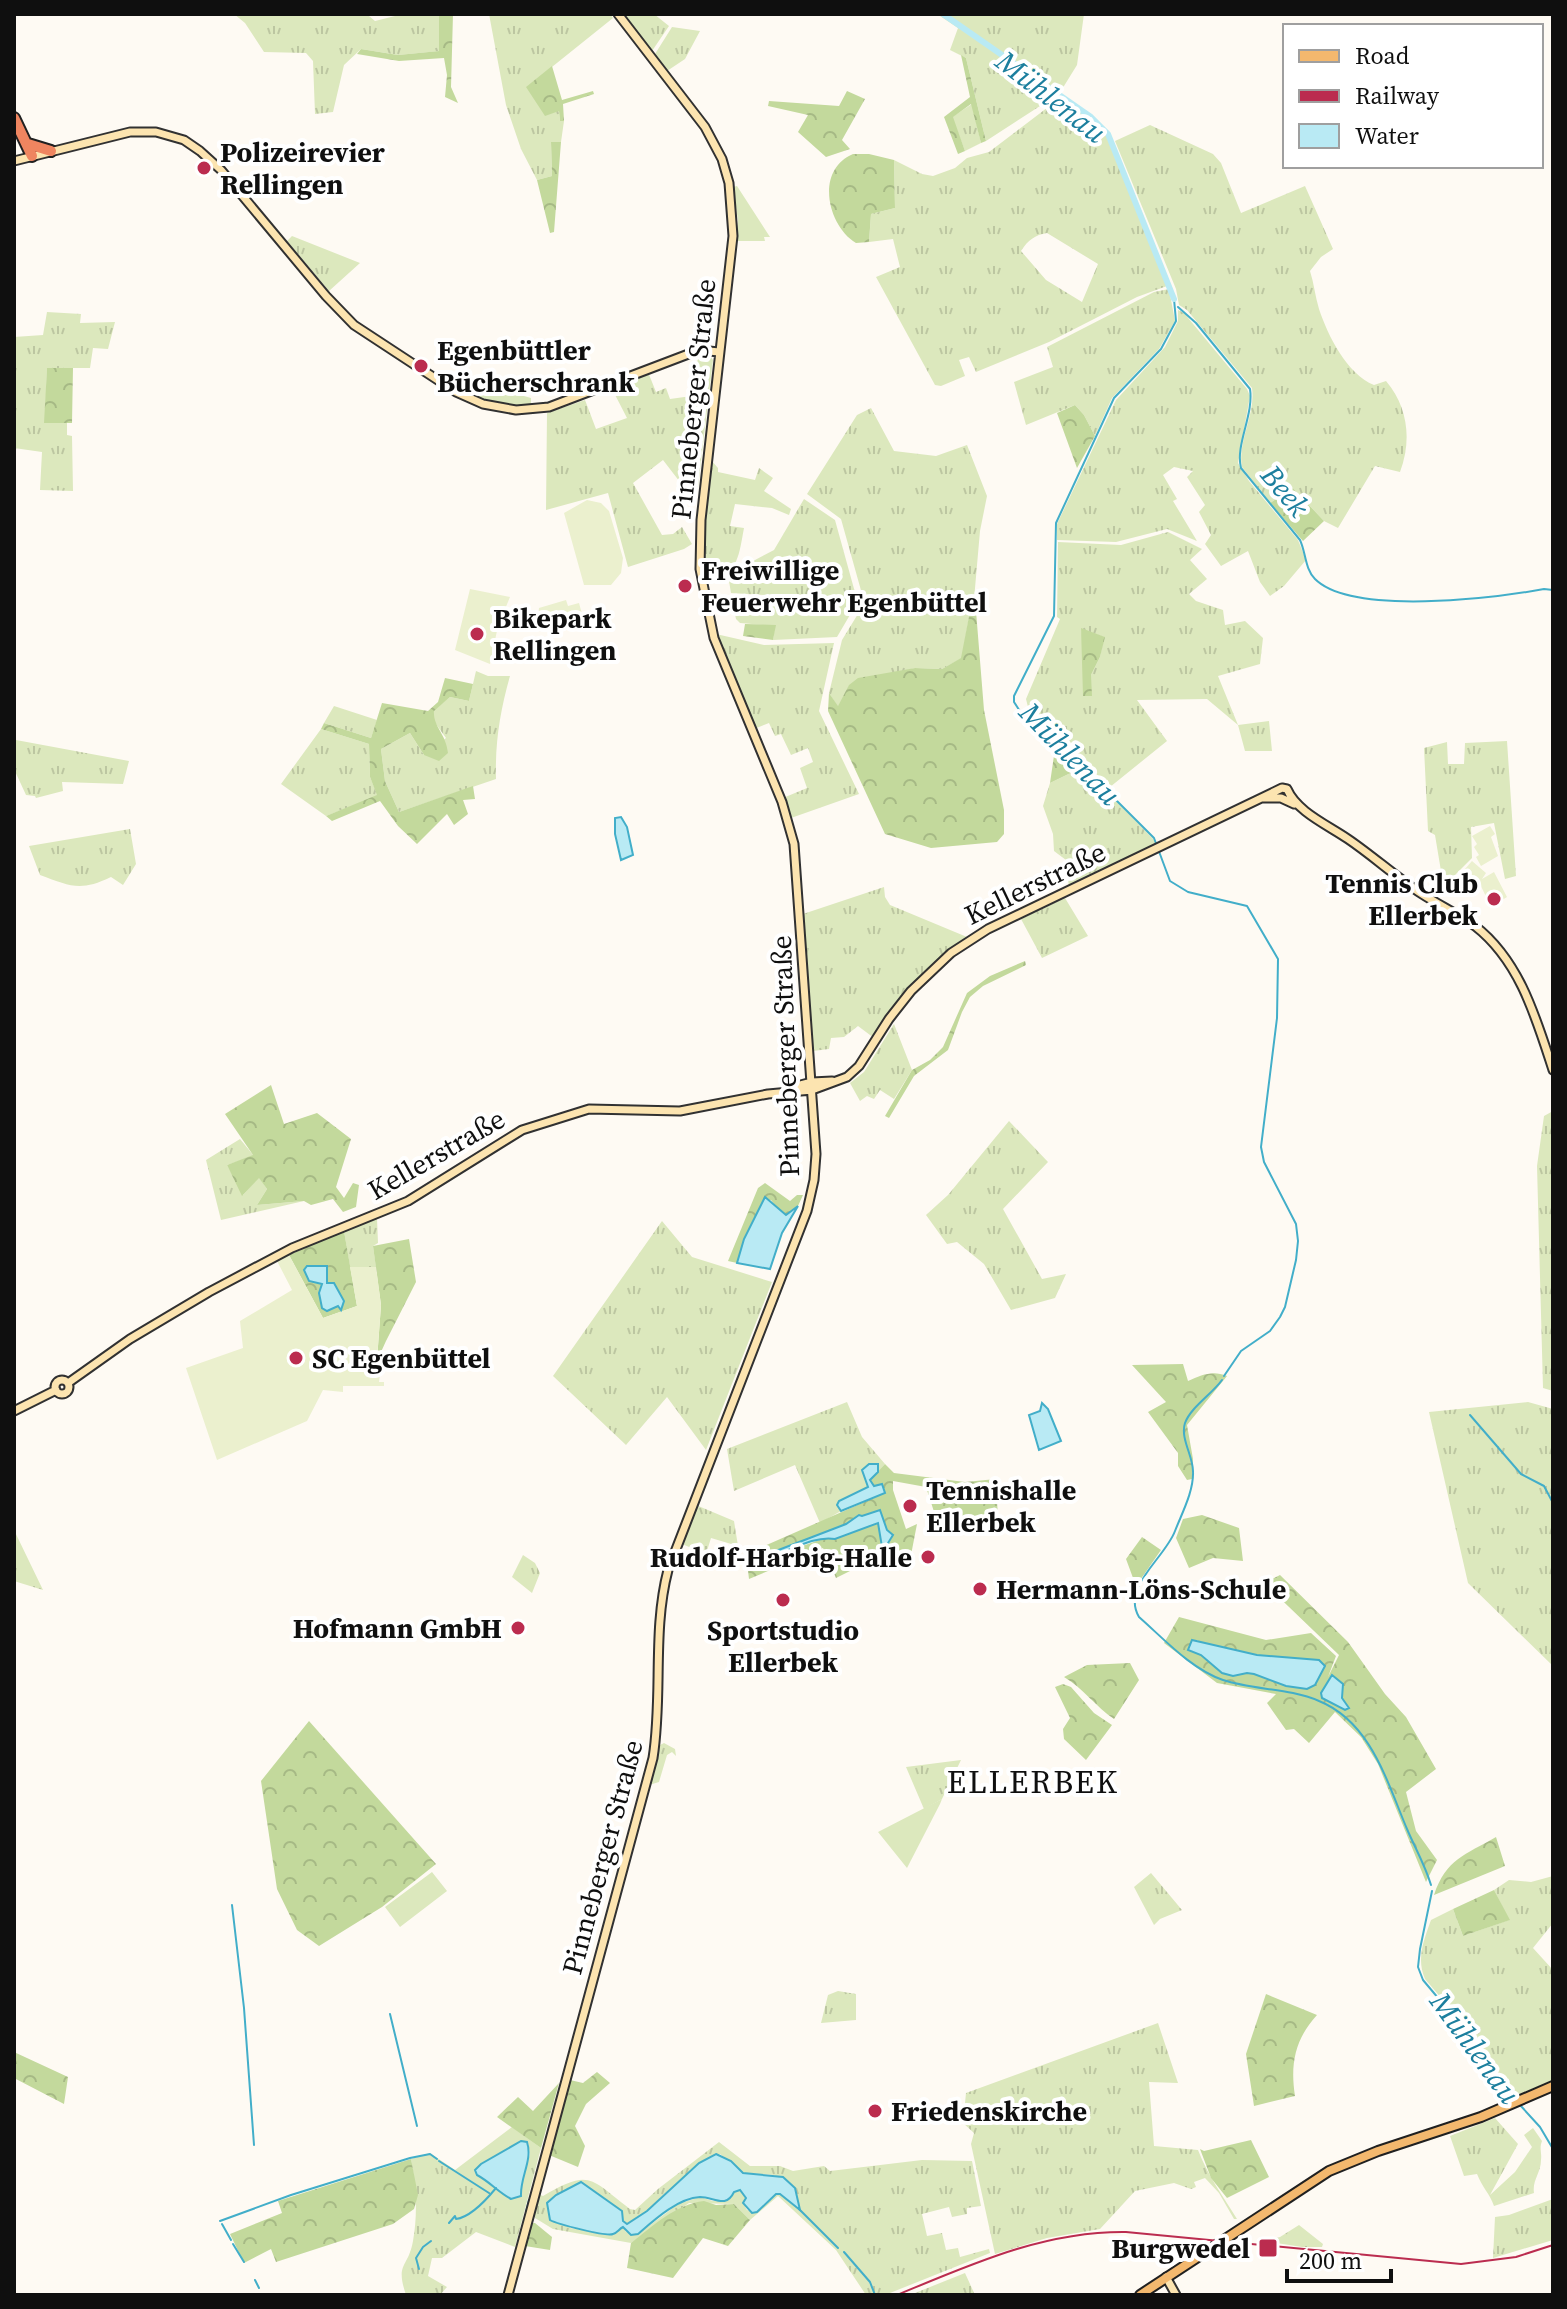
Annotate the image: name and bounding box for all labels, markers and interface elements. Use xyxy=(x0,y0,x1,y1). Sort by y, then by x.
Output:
legend xyxy=(1283,24,1543,168)
text: Road xyxy=(1355,39,1410,72)
water label: Mühlenau xyxy=(987,40,1115,153)
text: Railway xyxy=(1355,79,1440,112)
text: Water xyxy=(1355,119,1419,152)
place label: Polizeirevier Rellingen xyxy=(220,133,385,203)
marker: Polizeirevier Rellingen xyxy=(195,159,213,177)
street label: Pinneberger Straße xyxy=(661,277,725,521)
place label: Egenbüttler Bücherschrank xyxy=(437,331,635,401)
marker: Egenbüttler Bücherschrank xyxy=(412,357,430,375)
water label: Beek xyxy=(1251,455,1320,526)
place label: Freiwillige Feuerwehr Egenbüttel xyxy=(701,551,987,621)
marker: Freiwillige Feuerwehr Egenbüttel xyxy=(676,577,694,595)
place label: Bikepark Rellingen xyxy=(493,599,617,669)
marker: Bikepark Rellingen xyxy=(468,625,486,643)
water label: Mühlenau xyxy=(1010,692,1130,815)
street label: Kellerstraße xyxy=(958,832,1112,934)
place label: Tennis Club Ellerbek xyxy=(1325,864,1478,934)
marker: Tennis Club Ellerbek xyxy=(1485,890,1503,908)
street label: Pinneberger Straße xyxy=(762,935,808,1177)
street label: Kellerstraße xyxy=(360,1099,512,1209)
place label: SC Egenbüttel xyxy=(312,1339,491,1377)
marker: SC Egenbüttel xyxy=(287,1349,305,1367)
place label: Tennishalle Ellerbek xyxy=(926,1471,1076,1541)
marker: Tennishalle Ellerbek xyxy=(901,1497,919,1515)
place label: Rudolf-Harbig-Halle xyxy=(650,1538,912,1576)
marker: Rudolf-Harbig-Halle xyxy=(919,1548,937,1566)
place label: Hermann-Löns-Schule xyxy=(996,1570,1286,1608)
marker: Hermann-Löns-Schule xyxy=(971,1580,989,1598)
marker: Sportstudio Ellerbek xyxy=(774,1591,792,1609)
place label: Hofmann GmbH xyxy=(293,1609,502,1647)
place label: Sportstudio Ellerbek xyxy=(707,1611,859,1681)
marker: Hofmann GmbH xyxy=(509,1619,527,1637)
street label: Pinneberger Straße xyxy=(552,1735,652,1979)
district label: ELLERBEK xyxy=(947,1760,1119,1804)
water label: Mühlenau xyxy=(1420,1982,1530,2112)
place label: Friedenskirche xyxy=(891,2092,1087,2130)
marker: Friedenskirche xyxy=(866,2102,884,2120)
place label: Burgwedel xyxy=(1111,2229,1250,2267)
scale bar xyxy=(1287,2233,1391,2283)
marker: Burgwedel xyxy=(1257,2237,1279,2259)
text: 200 m xyxy=(1299,2244,1362,2277)

